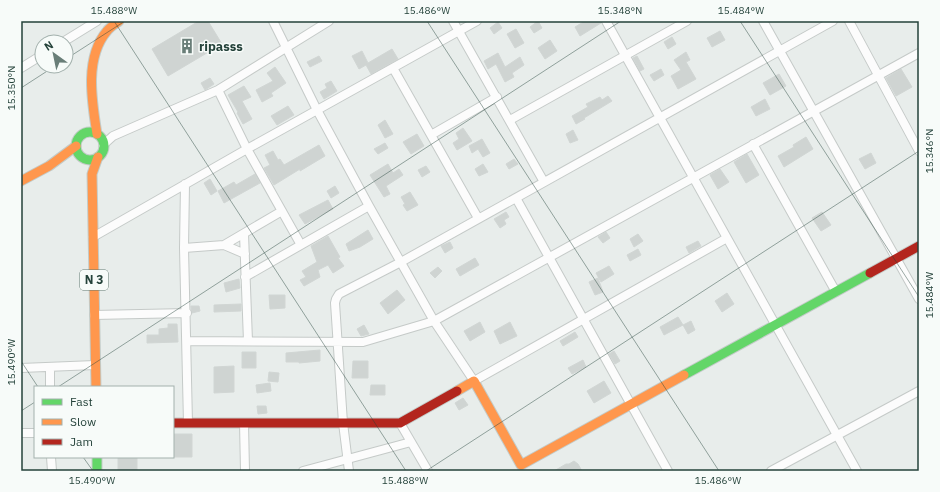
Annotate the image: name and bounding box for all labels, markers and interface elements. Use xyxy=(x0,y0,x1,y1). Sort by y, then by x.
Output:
text: 15.488°W xyxy=(91,4,137,17)
text: 15.486°W xyxy=(404,4,450,17)
text: 15.348°N xyxy=(598,4,642,17)
text: 15.484°W xyxy=(718,4,764,17)
north arrow xyxy=(34,34,74,74)
building icon: ripasss xyxy=(178,37,196,55)
text: N xyxy=(41,38,56,54)
place label: ripasss xyxy=(199,38,243,55)
text: 15.350°N xyxy=(5,66,18,110)
text: 15.346°N xyxy=(923,129,936,173)
road number: N 3 xyxy=(80,270,108,290)
text: 15.484°W xyxy=(923,272,936,318)
text: 15.490°W xyxy=(5,339,18,385)
legend xyxy=(34,386,174,458)
text: Fast xyxy=(70,394,93,409)
text: Slow xyxy=(70,414,96,429)
text: Jam xyxy=(70,434,93,449)
text: 15.490°W xyxy=(69,474,115,487)
text: 15.488°W xyxy=(382,474,428,487)
text: 15.486°W xyxy=(695,474,741,487)

